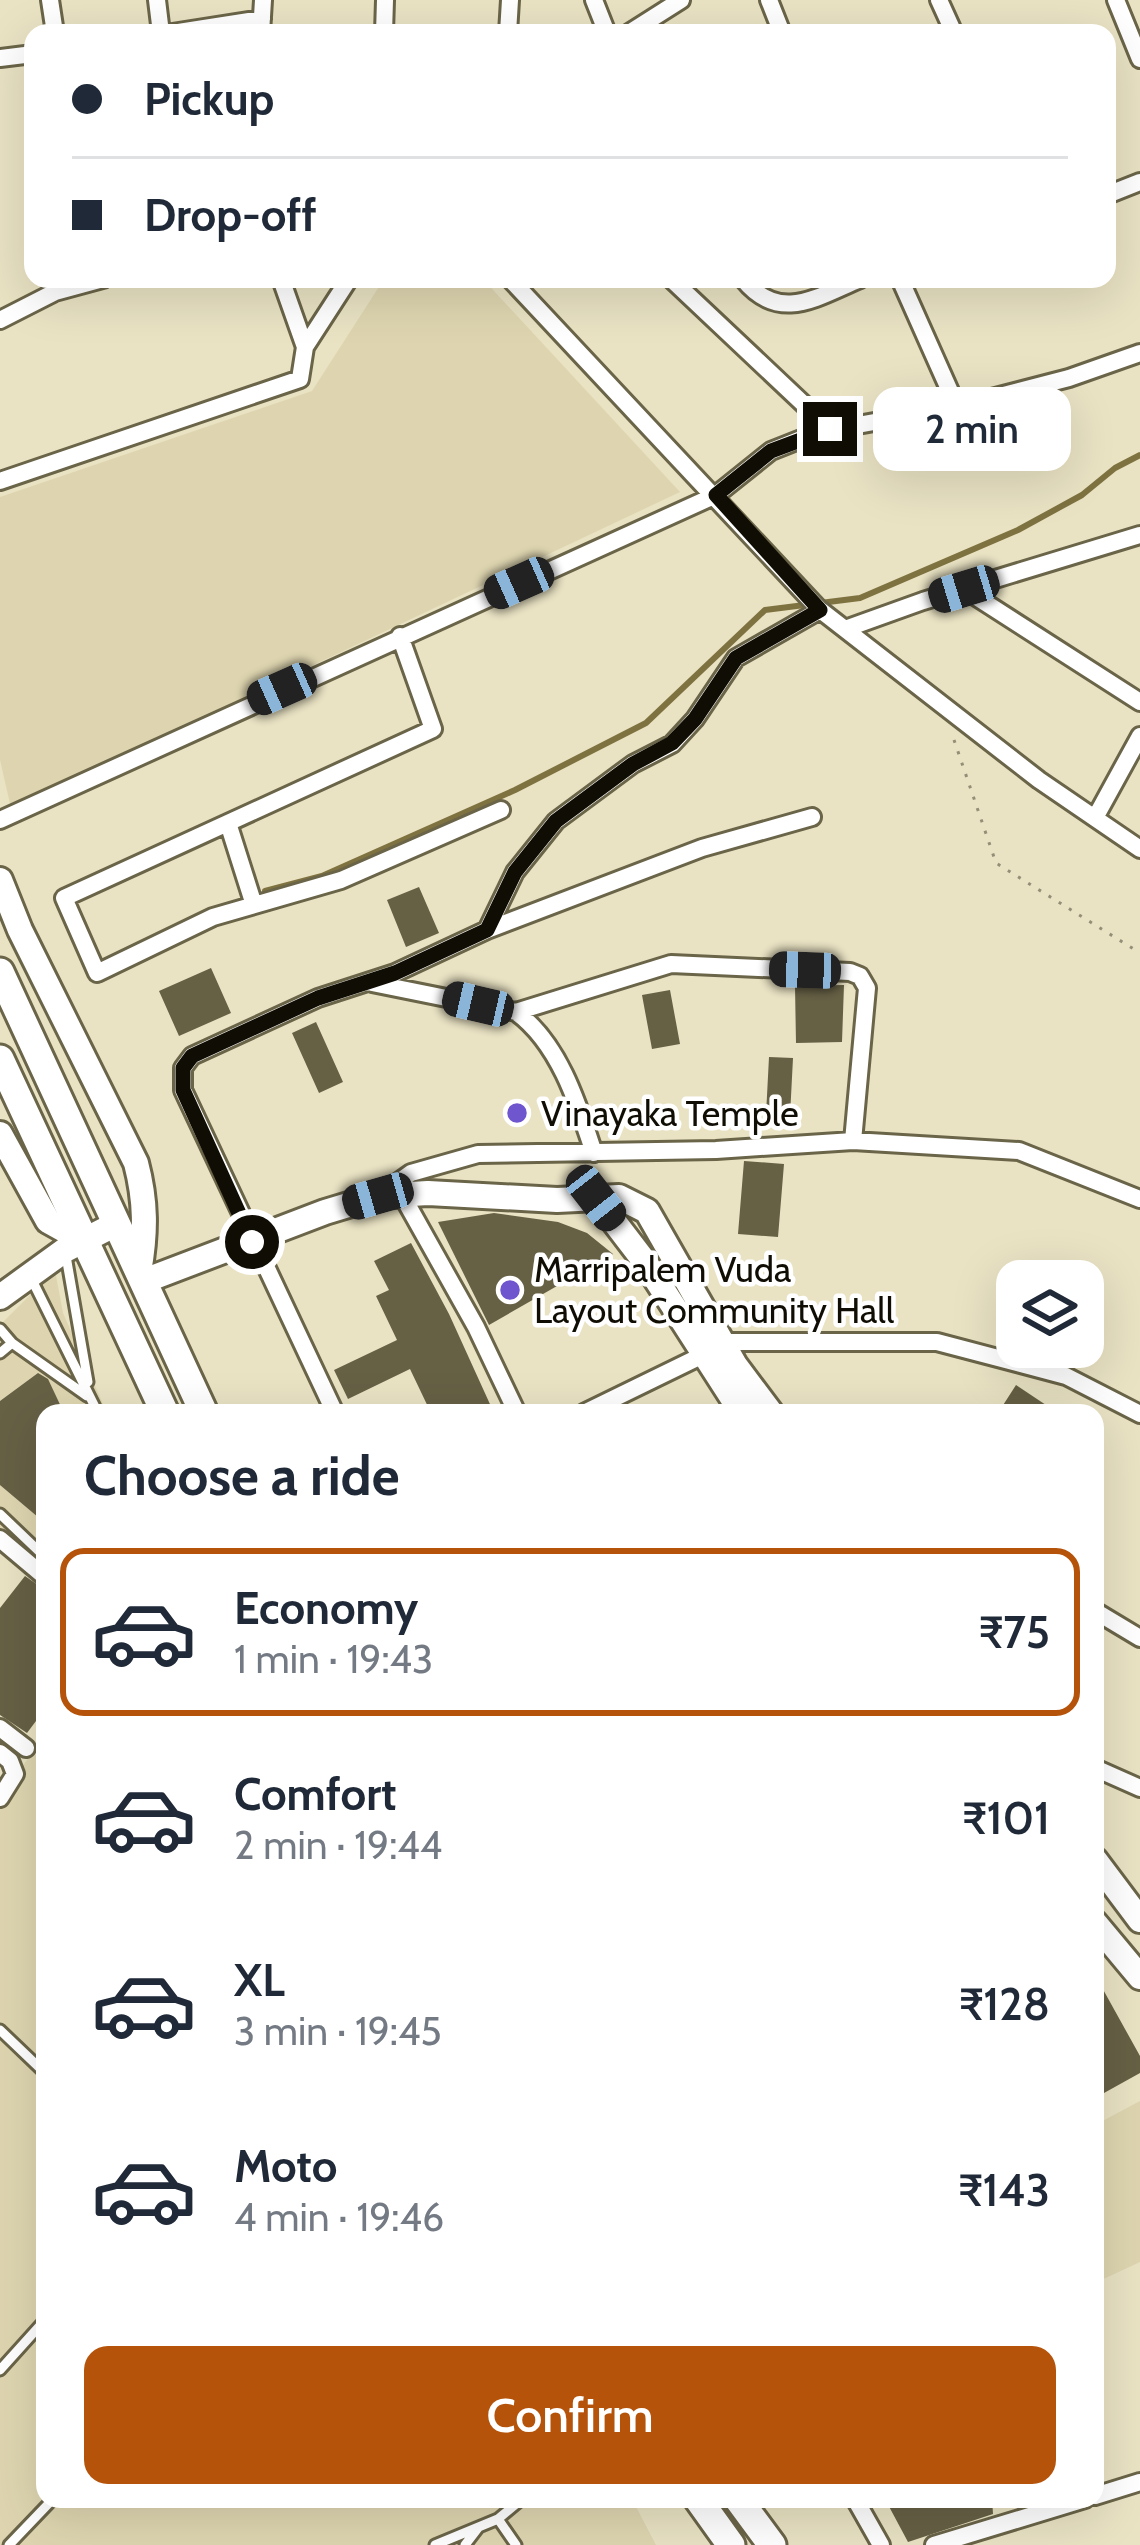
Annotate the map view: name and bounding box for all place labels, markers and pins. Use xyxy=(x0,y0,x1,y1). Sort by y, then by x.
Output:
place label: Vinayaka Temple xyxy=(541,1091,799,1135)
marker: Vinayaka Temple xyxy=(504,1100,530,1126)
place label: Marripalem Vuda Layout Community Hall xyxy=(534,1247,895,1332)
marker: Marripalem Vuda Layout Community Hall xyxy=(497,1277,523,1303)

